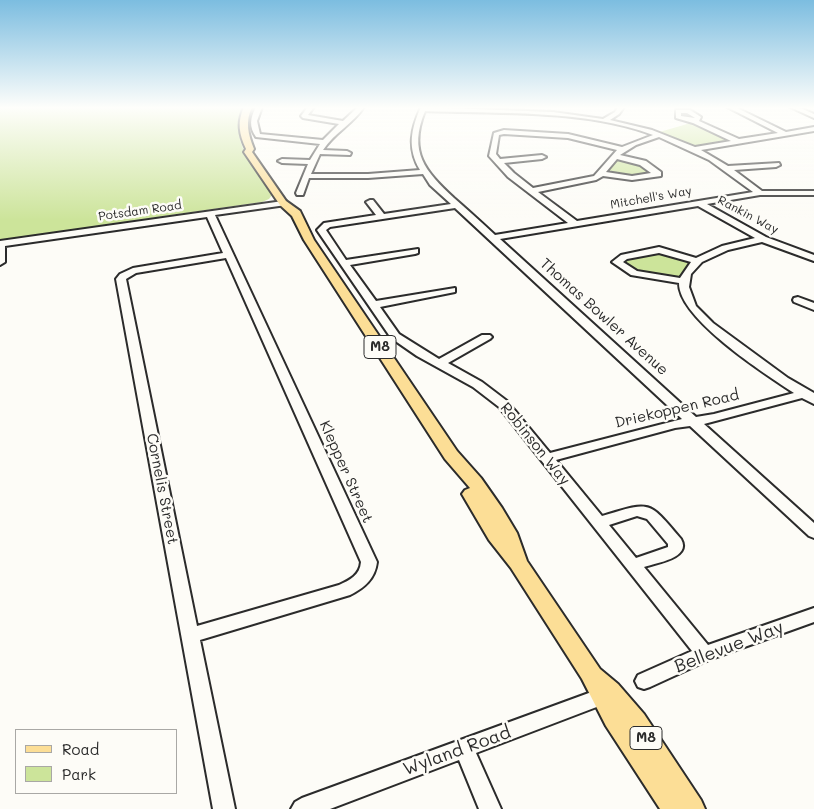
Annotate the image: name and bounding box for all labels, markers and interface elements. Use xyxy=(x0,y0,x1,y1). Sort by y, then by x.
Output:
street label: Mitchell's Way xyxy=(609,184,693,212)
street label: Rankin Way xyxy=(715,193,781,237)
street label: Potsdam Road xyxy=(97,198,183,224)
street label: Thomas Bowler Avenue xyxy=(536,255,672,379)
road number: M8 xyxy=(364,336,396,358)
street label: Driekoppen Road xyxy=(613,386,741,432)
street label: Robinson Way xyxy=(496,399,574,489)
street label: Klepper Street xyxy=(315,418,377,526)
street label: Cornelis Street xyxy=(142,432,182,546)
street label: Bellevue Way xyxy=(671,616,787,678)
street label: Wyland Road xyxy=(400,722,514,780)
road number: M8 xyxy=(630,726,662,750)
legend xyxy=(15,729,178,794)
text: Road xyxy=(62,739,99,759)
text: Park xyxy=(62,764,96,784)

